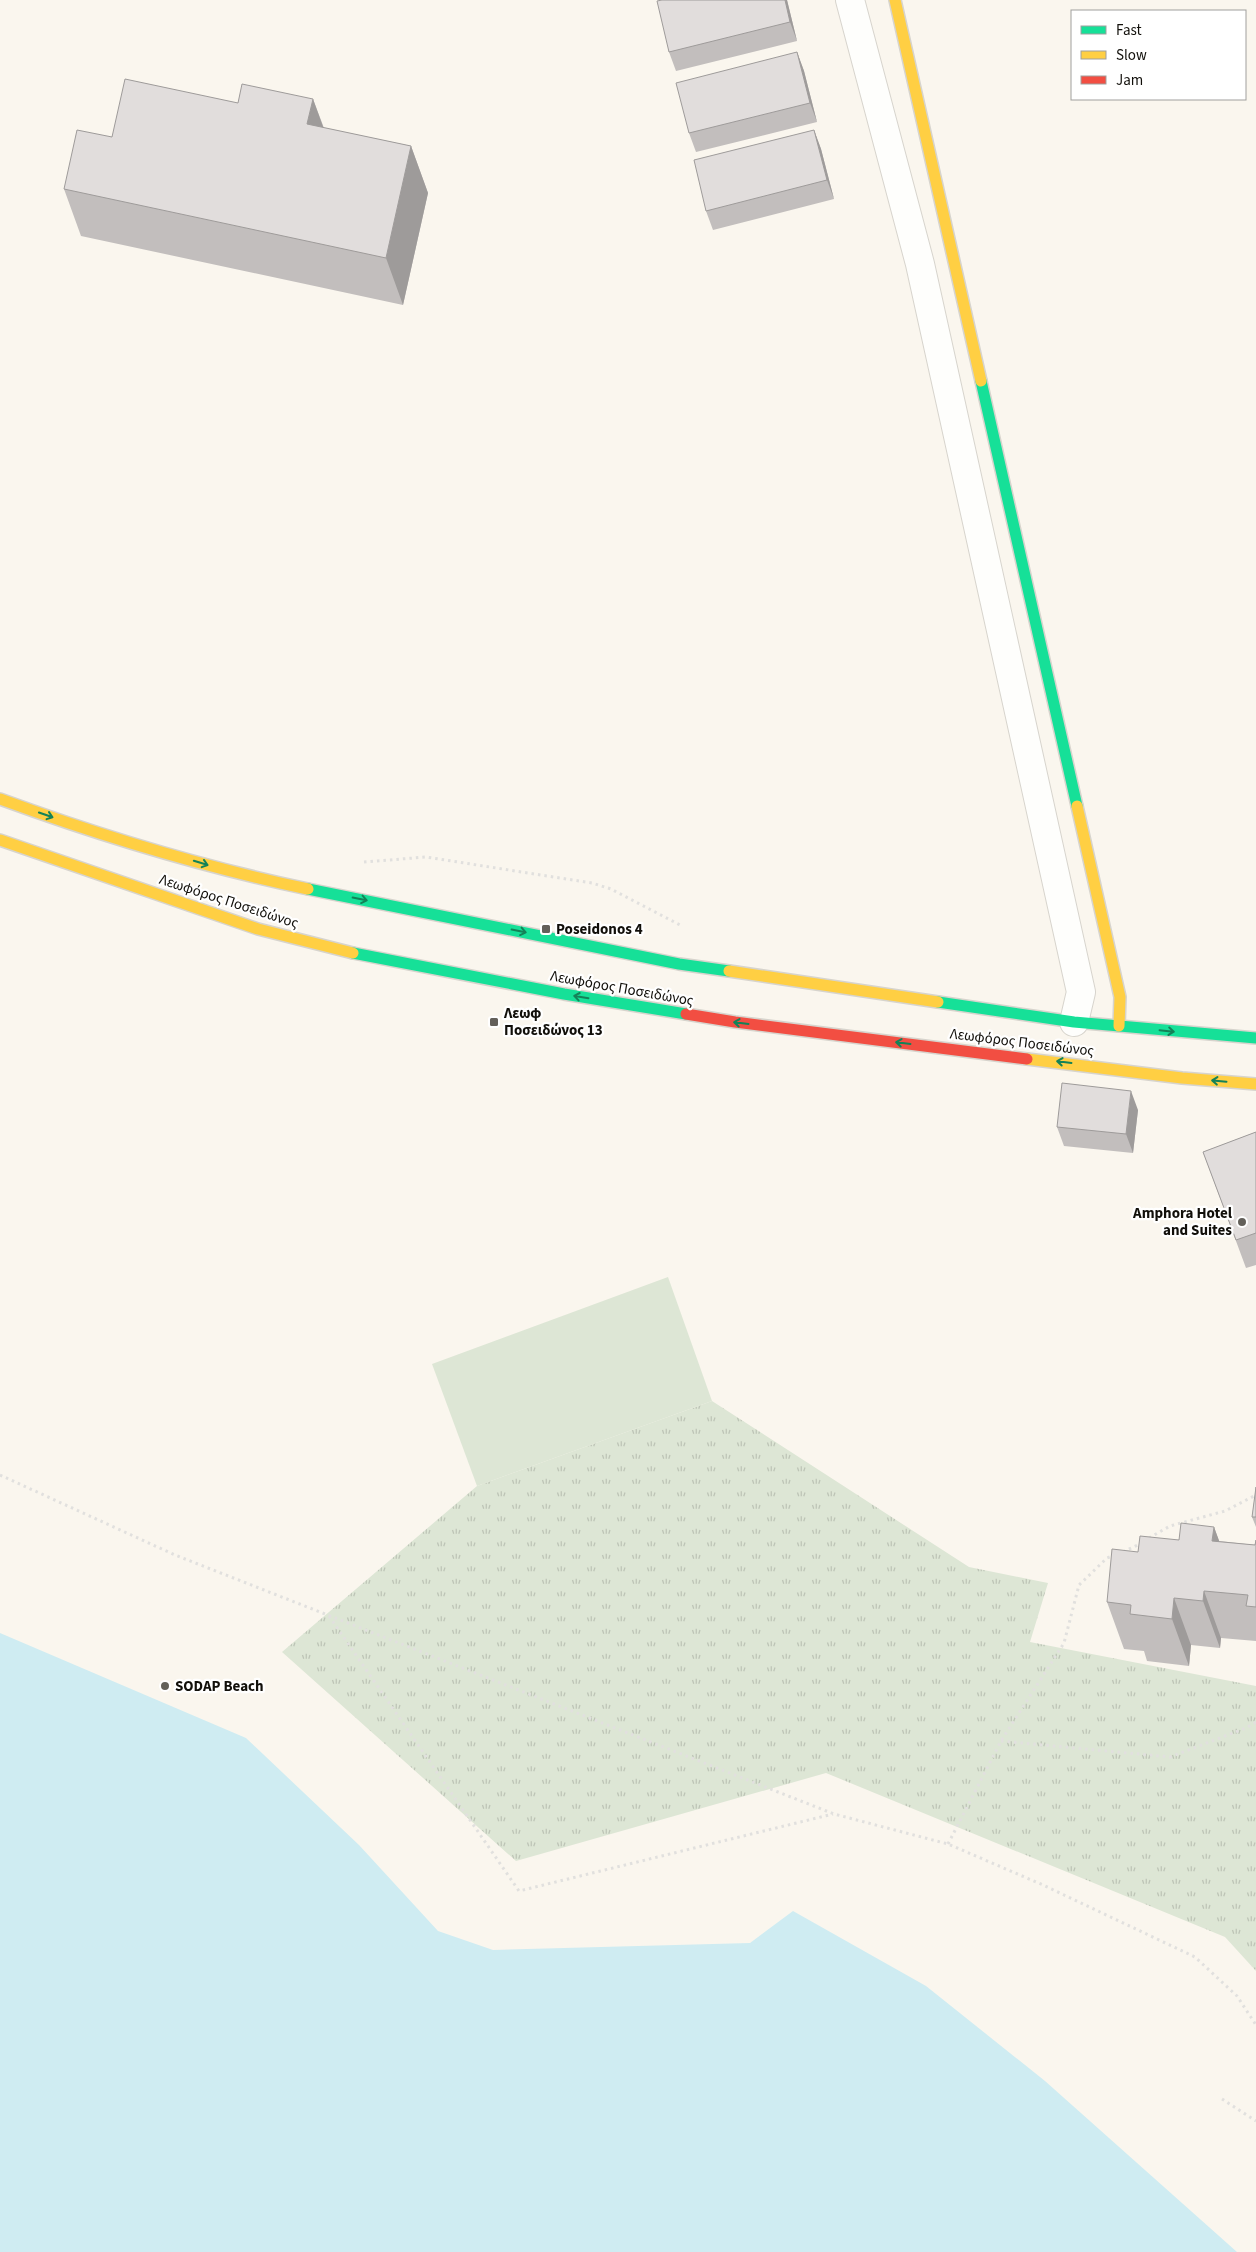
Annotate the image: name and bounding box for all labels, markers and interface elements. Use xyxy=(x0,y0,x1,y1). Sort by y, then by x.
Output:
legend xyxy=(1071,10,1246,100)
text: Fast xyxy=(1116,20,1142,41)
text: Slow xyxy=(1116,45,1147,66)
text: Jam xyxy=(1116,70,1143,91)
one-way arrow xyxy=(38,811,54,821)
one-way arrow xyxy=(193,859,209,869)
street label: Λεωφόρος Ποσειδώνος xyxy=(157,869,301,934)
one-way arrow xyxy=(351,895,367,904)
place label: Poseidonos 4 xyxy=(556,919,643,940)
marker: Poseidonos 4 xyxy=(540,923,552,935)
one-way arrow xyxy=(510,927,526,937)
street label: Λεωφόρος Ποσειδώνος xyxy=(549,966,696,1012)
one-way arrow xyxy=(573,991,589,1001)
place label: Λεωφ Ποσειδώνος 13 xyxy=(503,1003,603,1041)
marker: Λεωφ Ποσειδώνος 13 xyxy=(488,1016,500,1028)
one-way arrow xyxy=(734,1018,750,1028)
street label: Λεωφόρος Ποσειδώνος xyxy=(949,1023,1096,1062)
one-way arrow xyxy=(1159,1026,1175,1036)
one-way arrow xyxy=(895,1038,911,1048)
one-way arrow xyxy=(1056,1057,1072,1067)
one-way arrow xyxy=(1211,1076,1227,1085)
place label: Amphora Hotel and Suites xyxy=(1132,1203,1233,1241)
marker: Amphora Hotel and Suites xyxy=(1236,1216,1248,1228)
place label: SODAP Beach xyxy=(175,1676,264,1697)
marker: SODAP Beach xyxy=(159,1680,171,1692)

